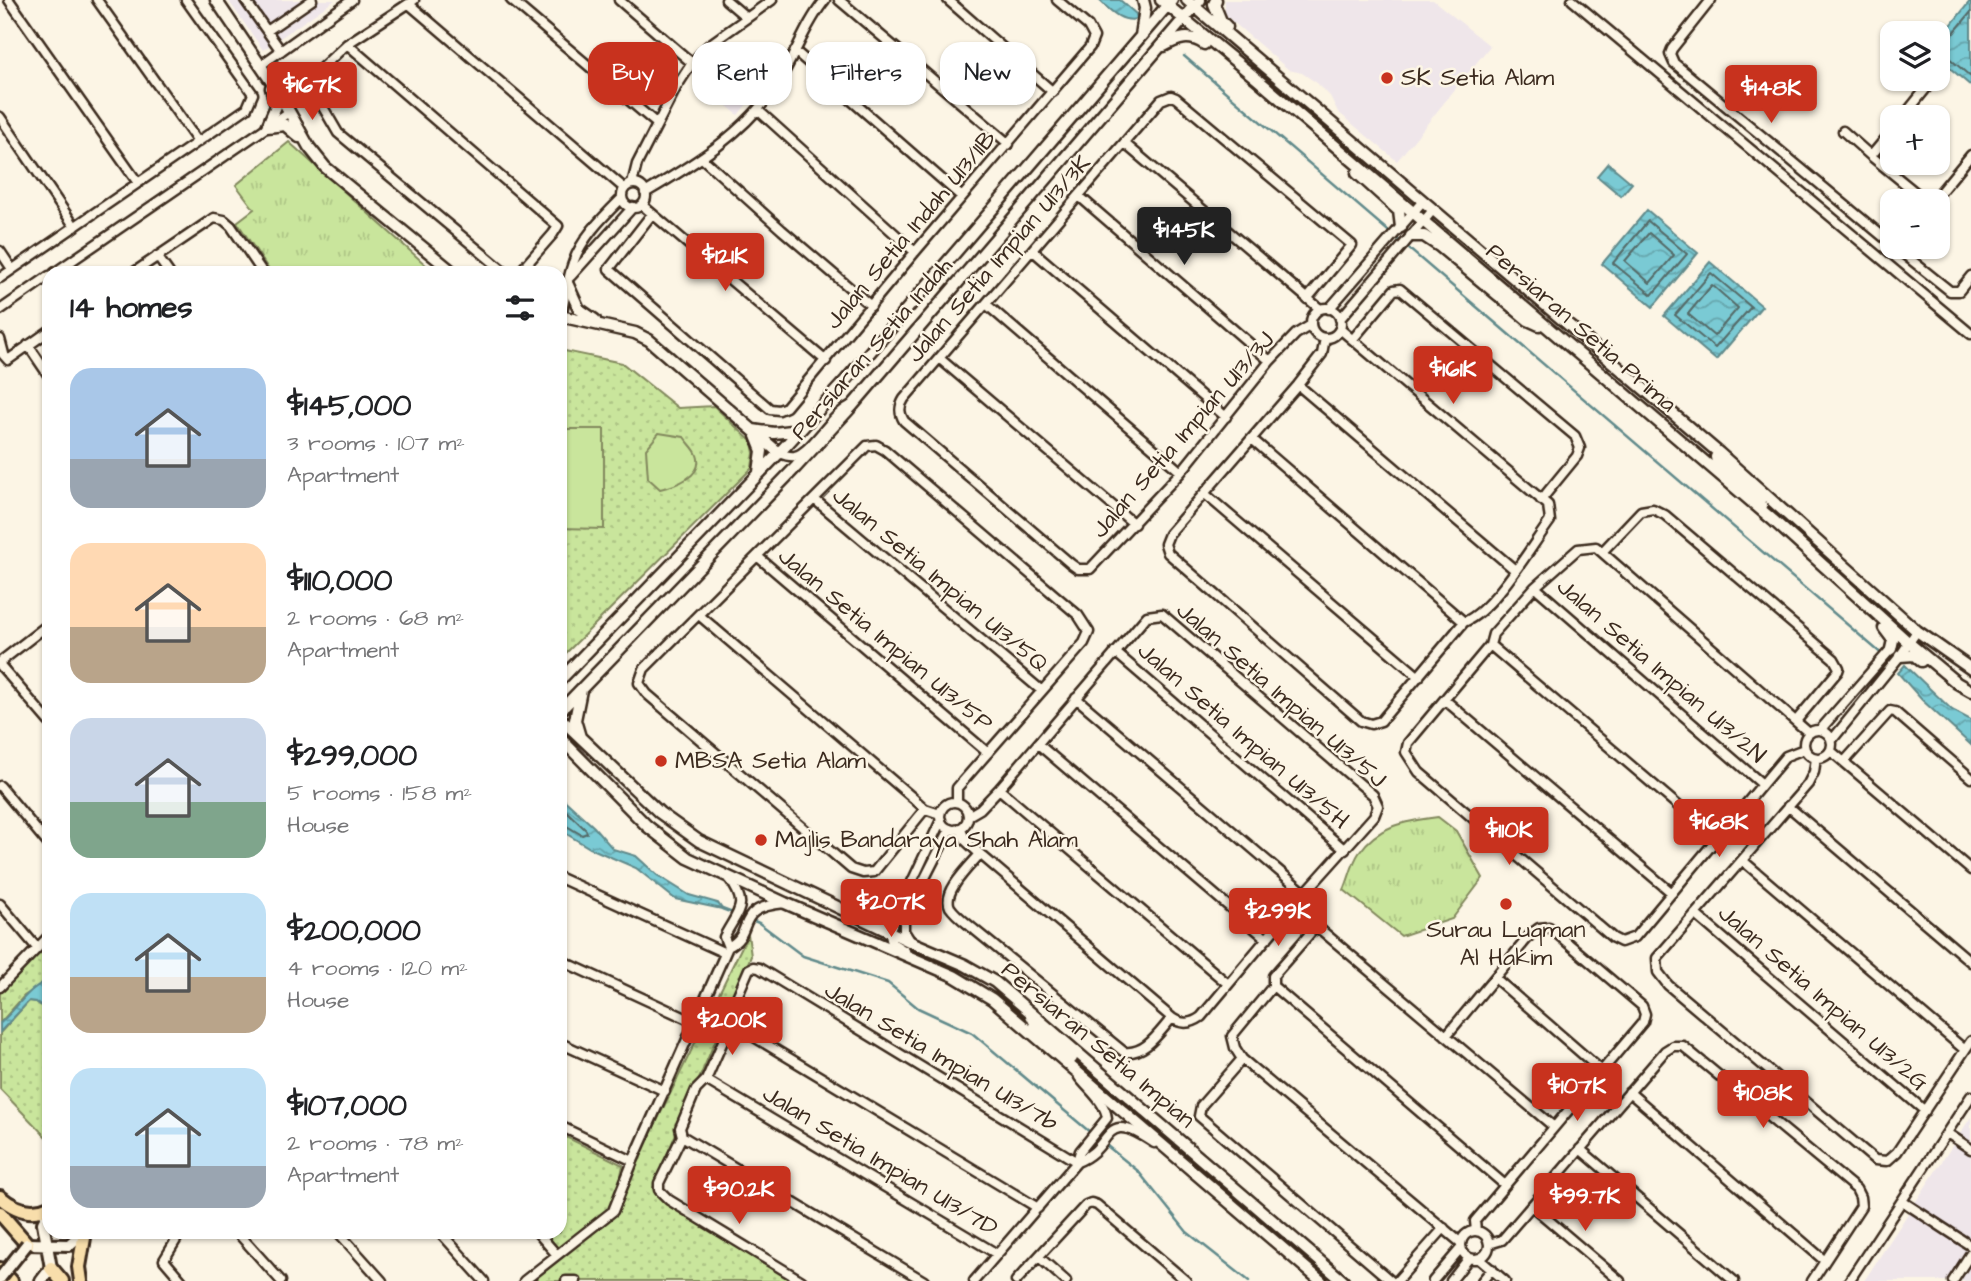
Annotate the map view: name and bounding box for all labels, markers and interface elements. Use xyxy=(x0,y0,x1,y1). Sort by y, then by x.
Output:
map controls xyxy=(1880,21,1950,259)
button: layers xyxy=(1880,21,1950,91)
chip: Buy xyxy=(588,42,678,105)
chip: Rent xyxy=(692,42,792,105)
chip: Filters xyxy=(806,42,926,105)
chip: New xyxy=(940,42,1036,105)
place label: SK Setia Alam xyxy=(1401,61,1554,95)
pin: $167K xyxy=(263,62,361,122)
pin: $148K xyxy=(1722,66,1820,125)
text: $167K xyxy=(283,69,341,101)
marker: SK Setia Alam xyxy=(1379,70,1395,86)
text: $148K xyxy=(1741,72,1801,104)
button: + xyxy=(1880,105,1950,175)
street label: Jalan Setia Indah U13/11B xyxy=(817,123,1005,337)
street label: Jalan Setia Impian U13/3K xyxy=(899,147,1099,370)
button: − xyxy=(1880,189,1950,259)
pin: $145K xyxy=(1135,208,1233,267)
text: $145K xyxy=(1153,214,1215,246)
pin: $121K xyxy=(676,233,774,293)
street label: Persiaran Setia Prima xyxy=(1478,235,1684,421)
text: $121K xyxy=(702,240,748,272)
street label: Persiaran Setia Indah xyxy=(783,250,961,448)
text: 14 homes xyxy=(70,287,193,329)
icon: filters xyxy=(501,289,539,327)
street label: Jalan Setia Impian U13/3J xyxy=(1084,324,1283,546)
pin: $161K xyxy=(1404,346,1502,406)
text: $161K xyxy=(1429,353,1477,385)
text: $145,000 xyxy=(287,385,411,427)
icon: home xyxy=(126,396,210,480)
text: 3 rooms · 107 m² xyxy=(287,427,465,459)
text: Apartment xyxy=(287,459,399,491)
street label: Jalan Setia Impian U13/5Q xyxy=(825,479,1055,681)
street label: Jalan Setia Impian U13/5P xyxy=(770,540,1000,740)
text: $110,000 xyxy=(287,560,392,602)
street label: Jalan Setia Impian U13/2N xyxy=(1549,570,1773,772)
icon: home xyxy=(126,571,210,655)
street label: Jalan Setia Impian U13/5J xyxy=(1168,594,1394,796)
text: 2 rooms · 68 m² xyxy=(287,602,464,634)
text: Apartment xyxy=(287,634,399,666)
street label: Jalan Setia Impian U13/5H xyxy=(1130,634,1356,838)
text: $299,000 xyxy=(287,735,417,777)
place label: MBSA Setia Alam xyxy=(675,744,866,778)
icon: home xyxy=(126,746,210,830)
marker: MBSA Setia Alam xyxy=(653,753,669,769)
text: 5 rooms · 158 m² xyxy=(287,777,472,809)
pin: $168K xyxy=(1670,800,1768,859)
text: $168K xyxy=(1689,806,1749,838)
pin: $110K xyxy=(1460,808,1558,867)
text: House xyxy=(287,809,350,841)
text: $110K xyxy=(1485,814,1533,846)
place label: Majlis Bandaraya Shah Alam xyxy=(775,823,1078,858)
marker: Majlis Bandaraya Shah Alam xyxy=(753,832,769,848)
pin: $207K xyxy=(842,880,940,939)
text: $207K xyxy=(857,886,925,918)
pin: $299K xyxy=(1229,888,1327,948)
text: $299K xyxy=(1245,895,1311,927)
marker: Surau Luqman Al Hakim xyxy=(1498,896,1514,912)
street label: Jalan Setia Impian U13/2G xyxy=(1710,897,1936,1099)
text: $200,000 xyxy=(287,910,421,952)
place label: Surau Luqman Al Hakim xyxy=(1427,913,1585,975)
icon: home xyxy=(126,921,210,1005)
text: 4 rooms · 120 m² xyxy=(287,952,468,984)
street label: Persiaran Setia Impian xyxy=(994,954,1202,1136)
street label: Jalan Setia Impian U13/7b xyxy=(818,974,1065,1141)
text: House xyxy=(287,984,350,1016)
pin: $200K xyxy=(683,998,781,1057)
text: $200K xyxy=(698,1004,766,1036)
pin: $107K xyxy=(1528,1064,1626,1123)
text: $107K xyxy=(1548,1070,1606,1102)
pin: $108K xyxy=(1714,1070,1812,1130)
street label: Jalan Setia Impian U13/7D xyxy=(756,1077,1004,1245)
text: $108K xyxy=(1733,1077,1793,1109)
text: $107,000 xyxy=(287,1085,407,1127)
icon: home xyxy=(126,1096,210,1180)
text: 2 rooms · 78 m² xyxy=(287,1127,464,1159)
text: Apartment xyxy=(287,1159,399,1191)
pin: $90.2K xyxy=(682,1166,796,1226)
text: $90.2K xyxy=(704,1173,774,1205)
pin: $99.7K xyxy=(1528,1174,1642,1233)
text: $99.7K xyxy=(1550,1180,1620,1212)

